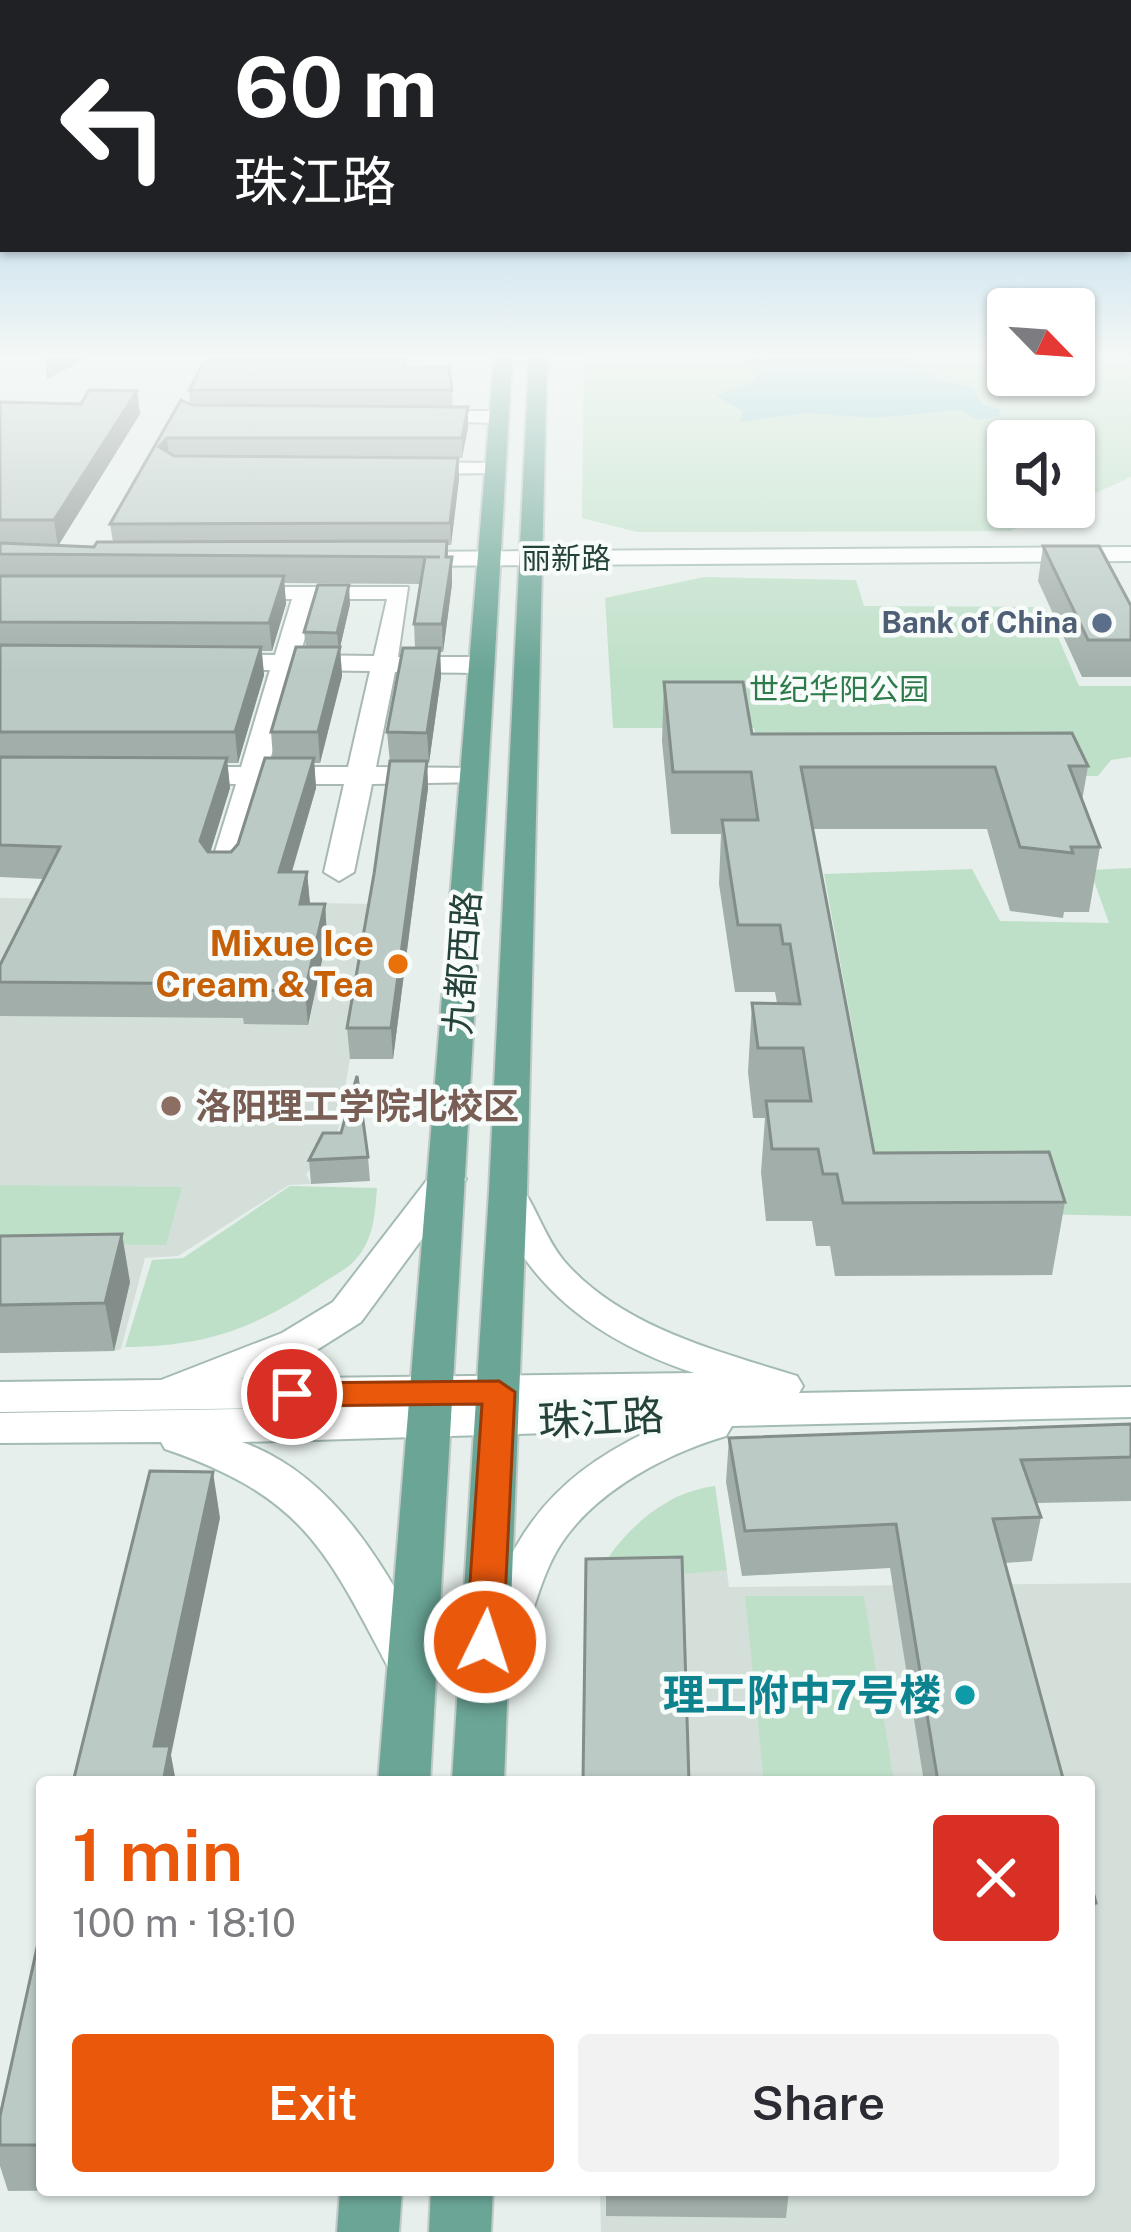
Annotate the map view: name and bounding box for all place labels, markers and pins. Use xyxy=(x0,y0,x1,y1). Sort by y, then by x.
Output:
place label: Bank of China xyxy=(881,604,1078,640)
marker: Bank of China xyxy=(1089,610,1115,636)
place label: Mixue Ice Cream & Tea xyxy=(155,922,374,1005)
marker: Mixue Ice Cream & Tea xyxy=(385,951,411,977)
place label: 洛阳理工学院北校区 xyxy=(195,1085,519,1127)
marker: 洛阳理工学院北校区 xyxy=(158,1093,184,1119)
pin xyxy=(241,1343,343,1445)
place label: 理工附中7号楼 xyxy=(663,1670,941,1719)
marker: 理工附中7号楼 xyxy=(952,1682,978,1708)

